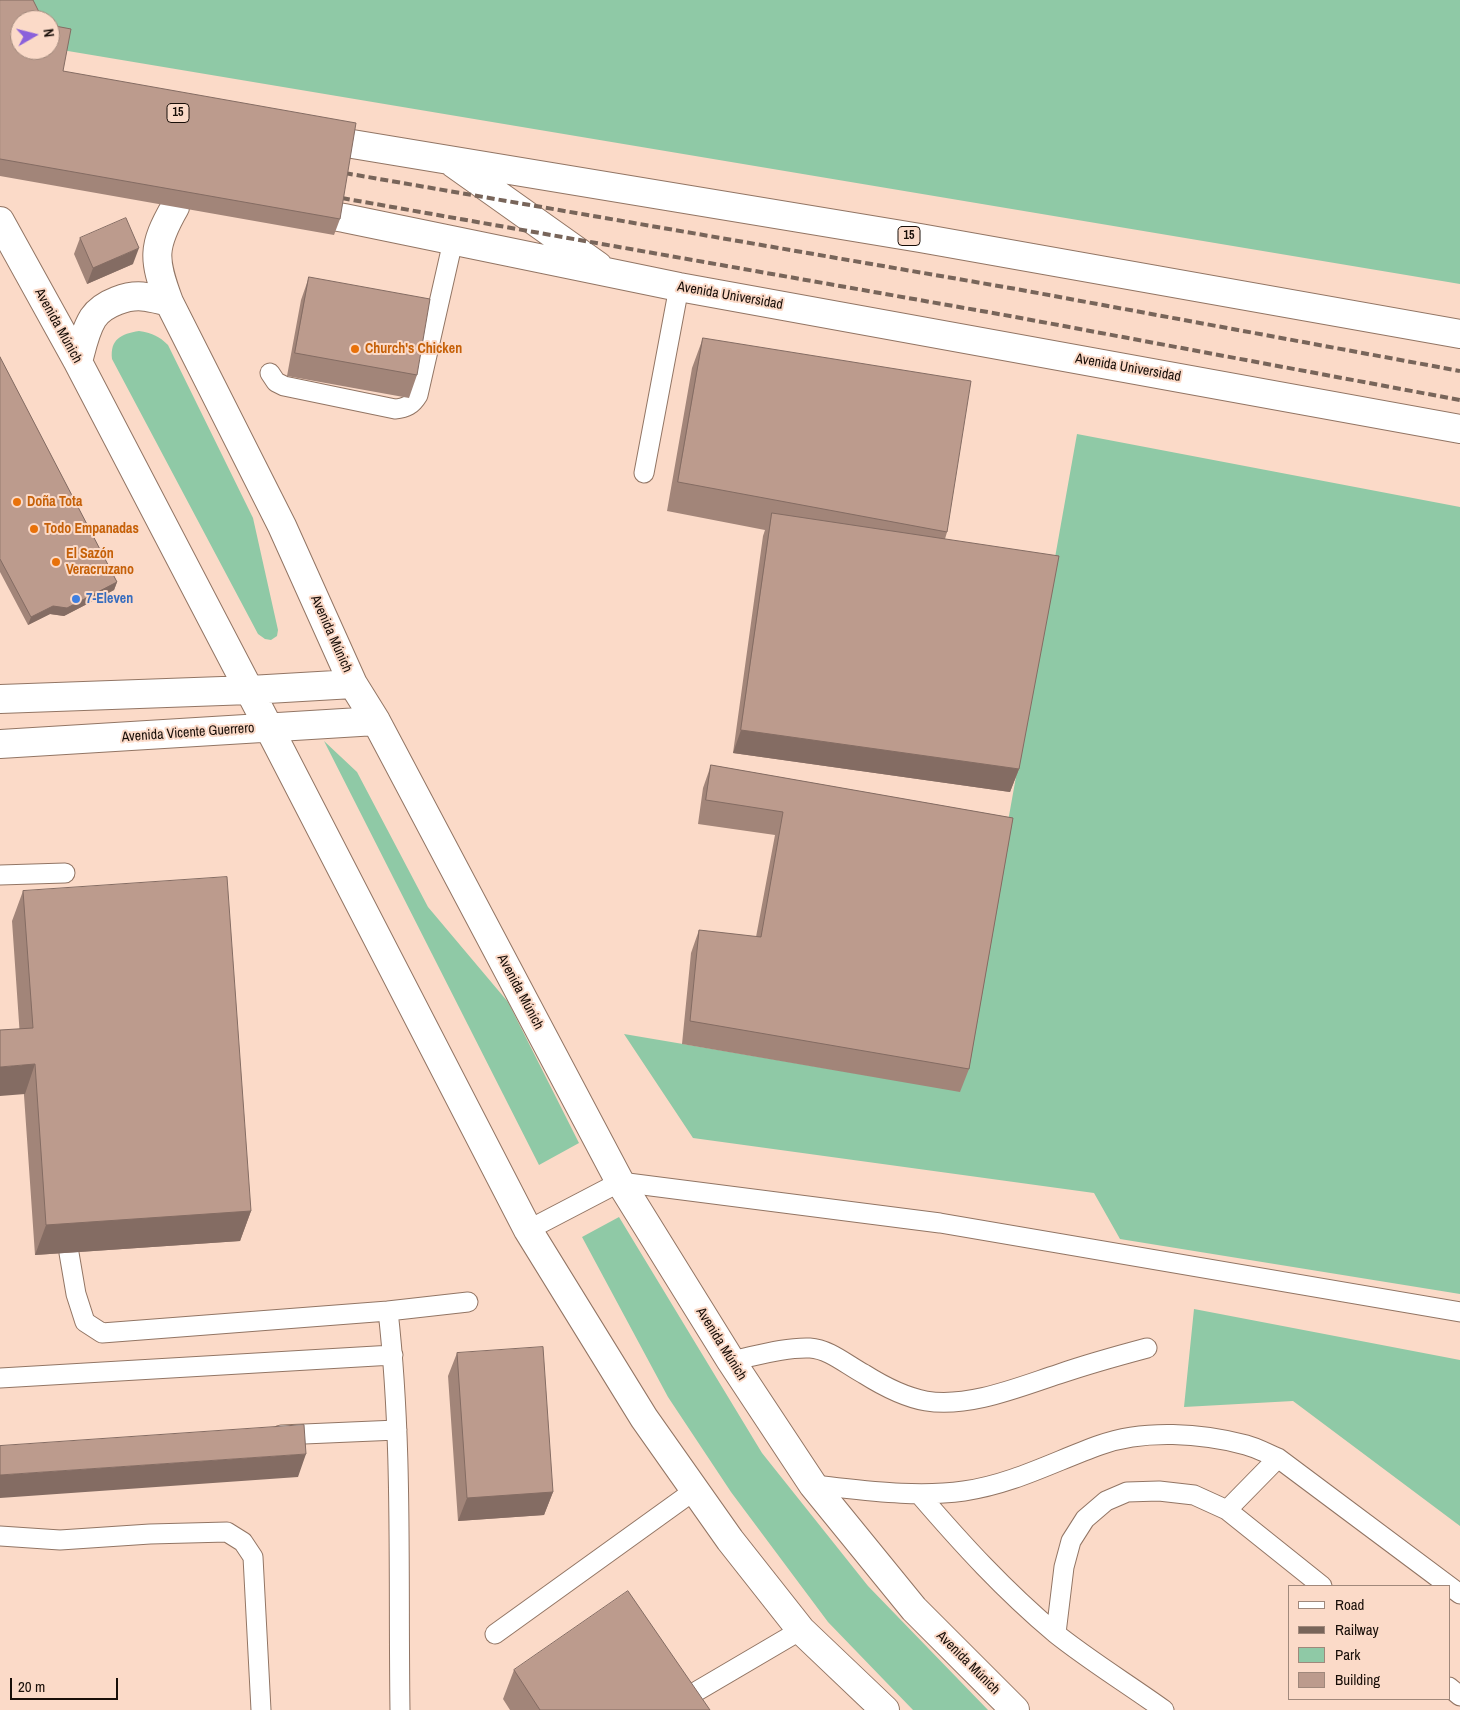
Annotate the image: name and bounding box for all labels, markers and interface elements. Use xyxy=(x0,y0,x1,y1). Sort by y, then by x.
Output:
north arrow xyxy=(10,10,60,60)
text: N xyxy=(39,28,58,38)
road number: 15 xyxy=(167,104,189,122)
road number: 15 xyxy=(898,227,920,246)
street label: Avenida Universidad xyxy=(676,278,784,314)
street label: Avenida Múnich xyxy=(31,286,85,366)
place label: Church's Chicken xyxy=(365,341,462,357)
marker: Church's Chicken xyxy=(349,343,361,355)
street label: Avenida Universidad xyxy=(1074,350,1182,386)
place label: Doña Tota xyxy=(27,494,82,510)
marker: Doña Tota xyxy=(11,496,23,508)
place label: Todo Empanadas xyxy=(44,521,139,537)
marker: Todo Empanadas xyxy=(28,523,40,535)
place label: El Sazón Veracruzano xyxy=(66,546,134,578)
marker: El Sazón Veracruzano xyxy=(50,556,62,568)
place label: 7-Eleven xyxy=(86,591,133,607)
marker: 7-Eleven xyxy=(70,593,82,605)
street label: Avenida Múnich xyxy=(306,593,356,675)
street label: Avenida Vicente Guerrero xyxy=(121,720,255,746)
street label: Avenida Múnich xyxy=(493,952,547,1032)
street label: Avenida Múnich xyxy=(692,1304,750,1384)
legend xyxy=(1288,1585,1450,1700)
text: Road xyxy=(1335,1594,1364,1615)
text: Railway xyxy=(1335,1619,1379,1640)
street label: Avenida Múnich xyxy=(933,1628,1003,1698)
text: Park xyxy=(1335,1644,1360,1665)
scale bar xyxy=(12,1668,120,1700)
text: Building xyxy=(1335,1669,1380,1690)
text: 20 m xyxy=(18,1676,45,1697)

